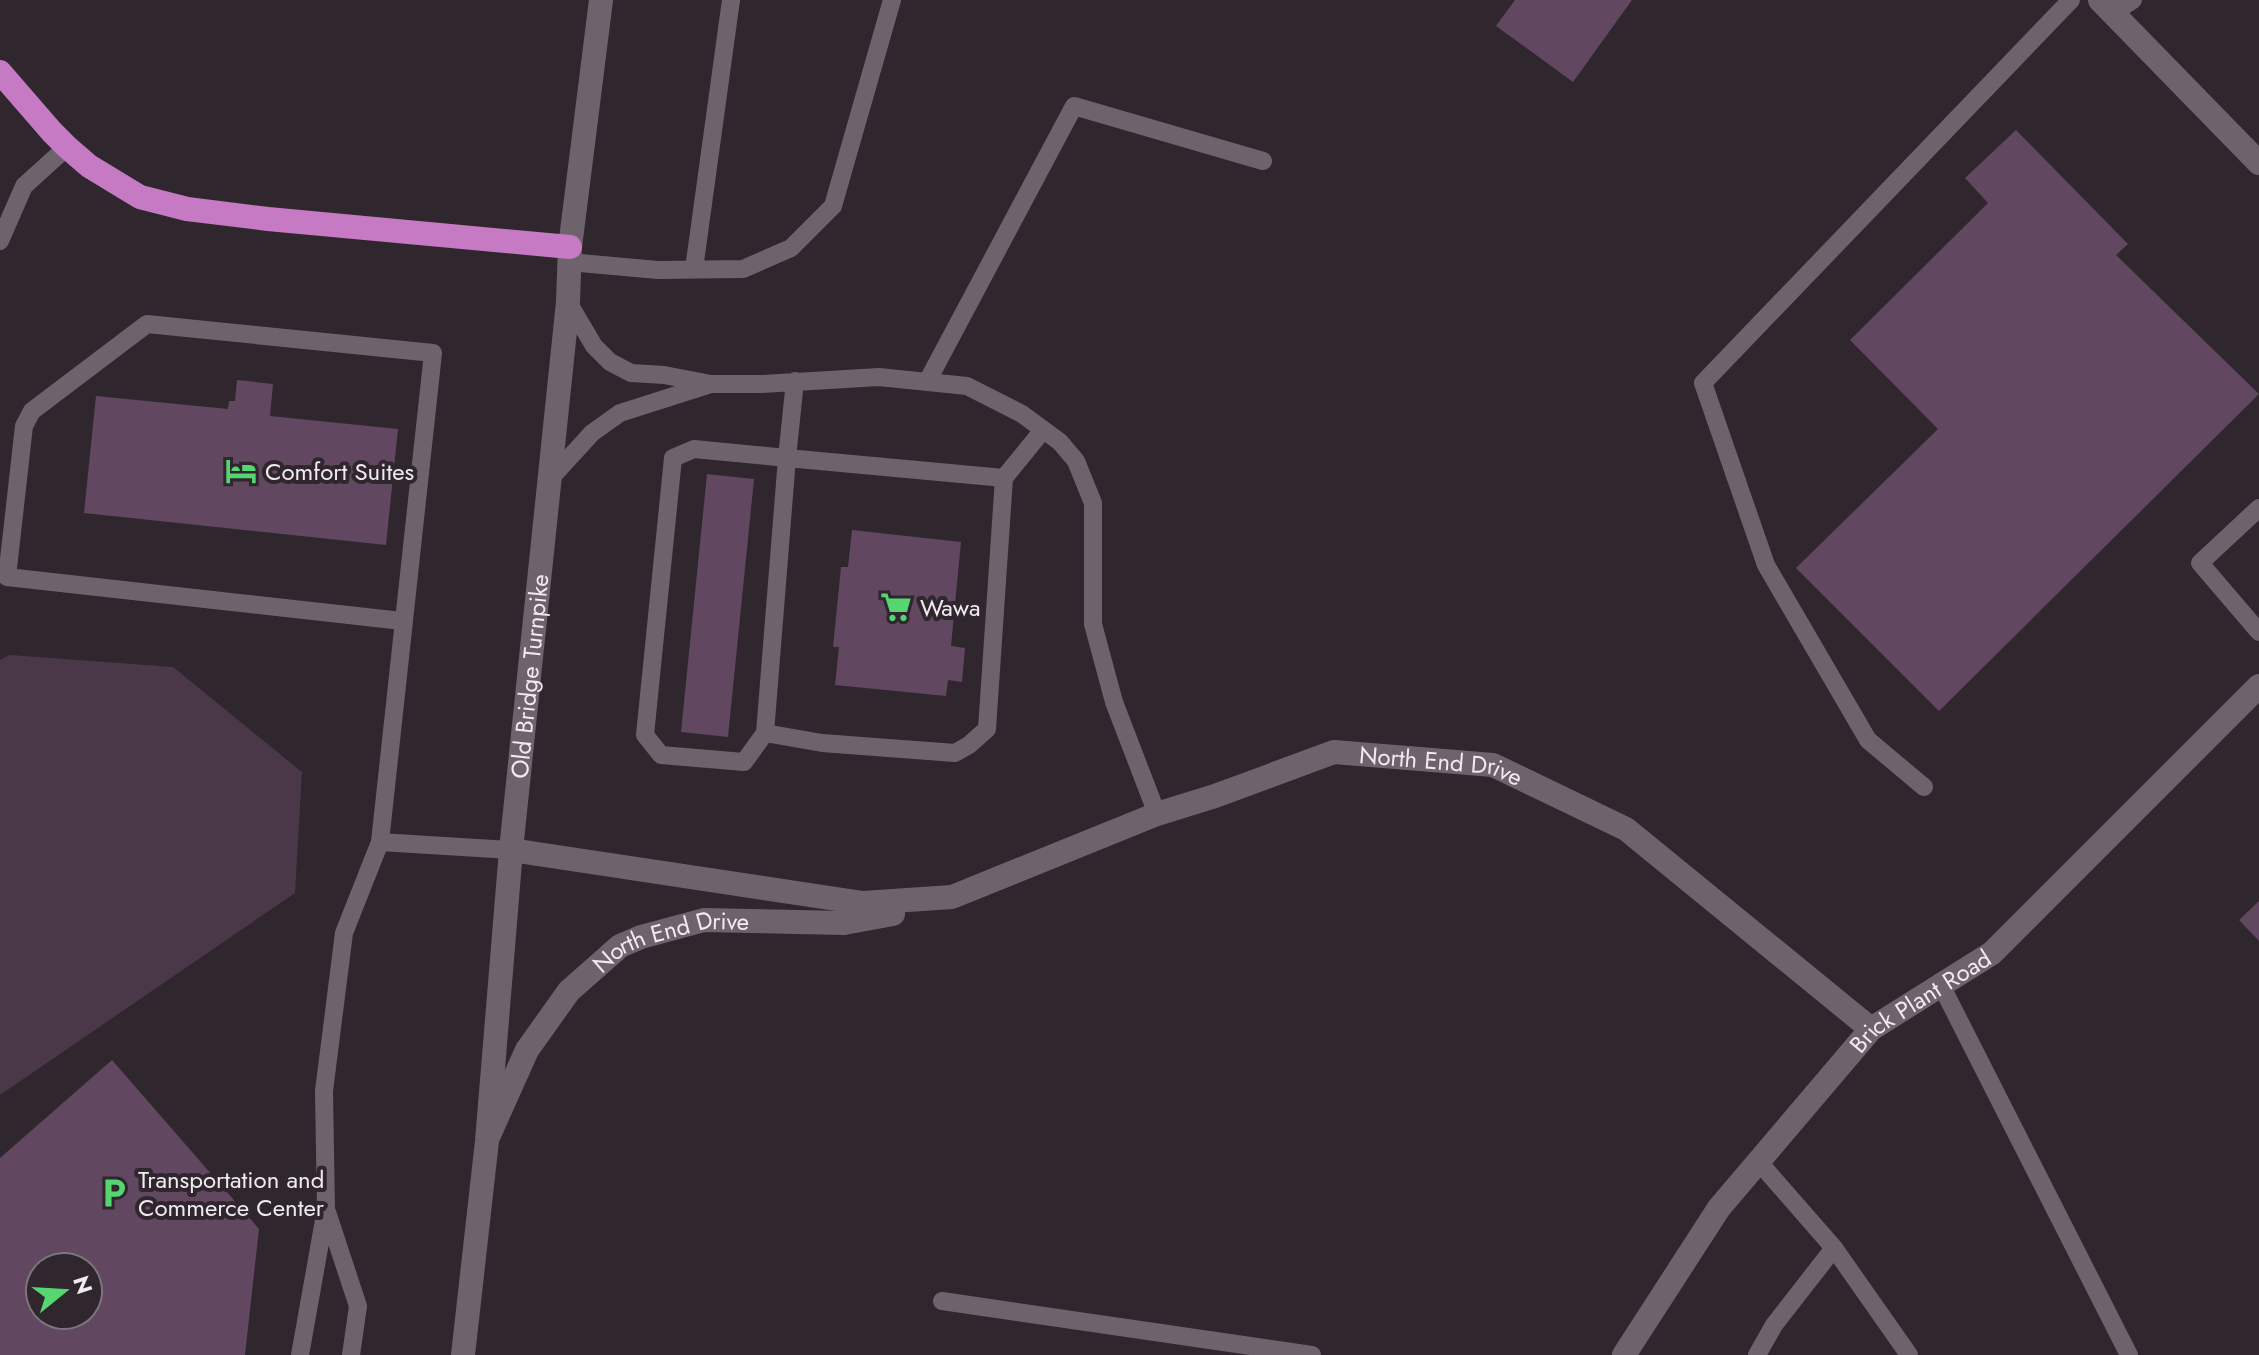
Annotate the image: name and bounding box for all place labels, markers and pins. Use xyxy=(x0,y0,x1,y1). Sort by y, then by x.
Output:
hotel icon: Comfort Suites xyxy=(224,454,258,488)
place label: Comfort Suites xyxy=(265,454,414,489)
supermarket icon: Wawa xyxy=(879,590,913,624)
place label: Wawa xyxy=(920,590,981,625)
place label: Transportation and Commerce Center xyxy=(138,1162,325,1225)
parking icon: Transportation and Commerce Center xyxy=(97,1176,131,1210)

